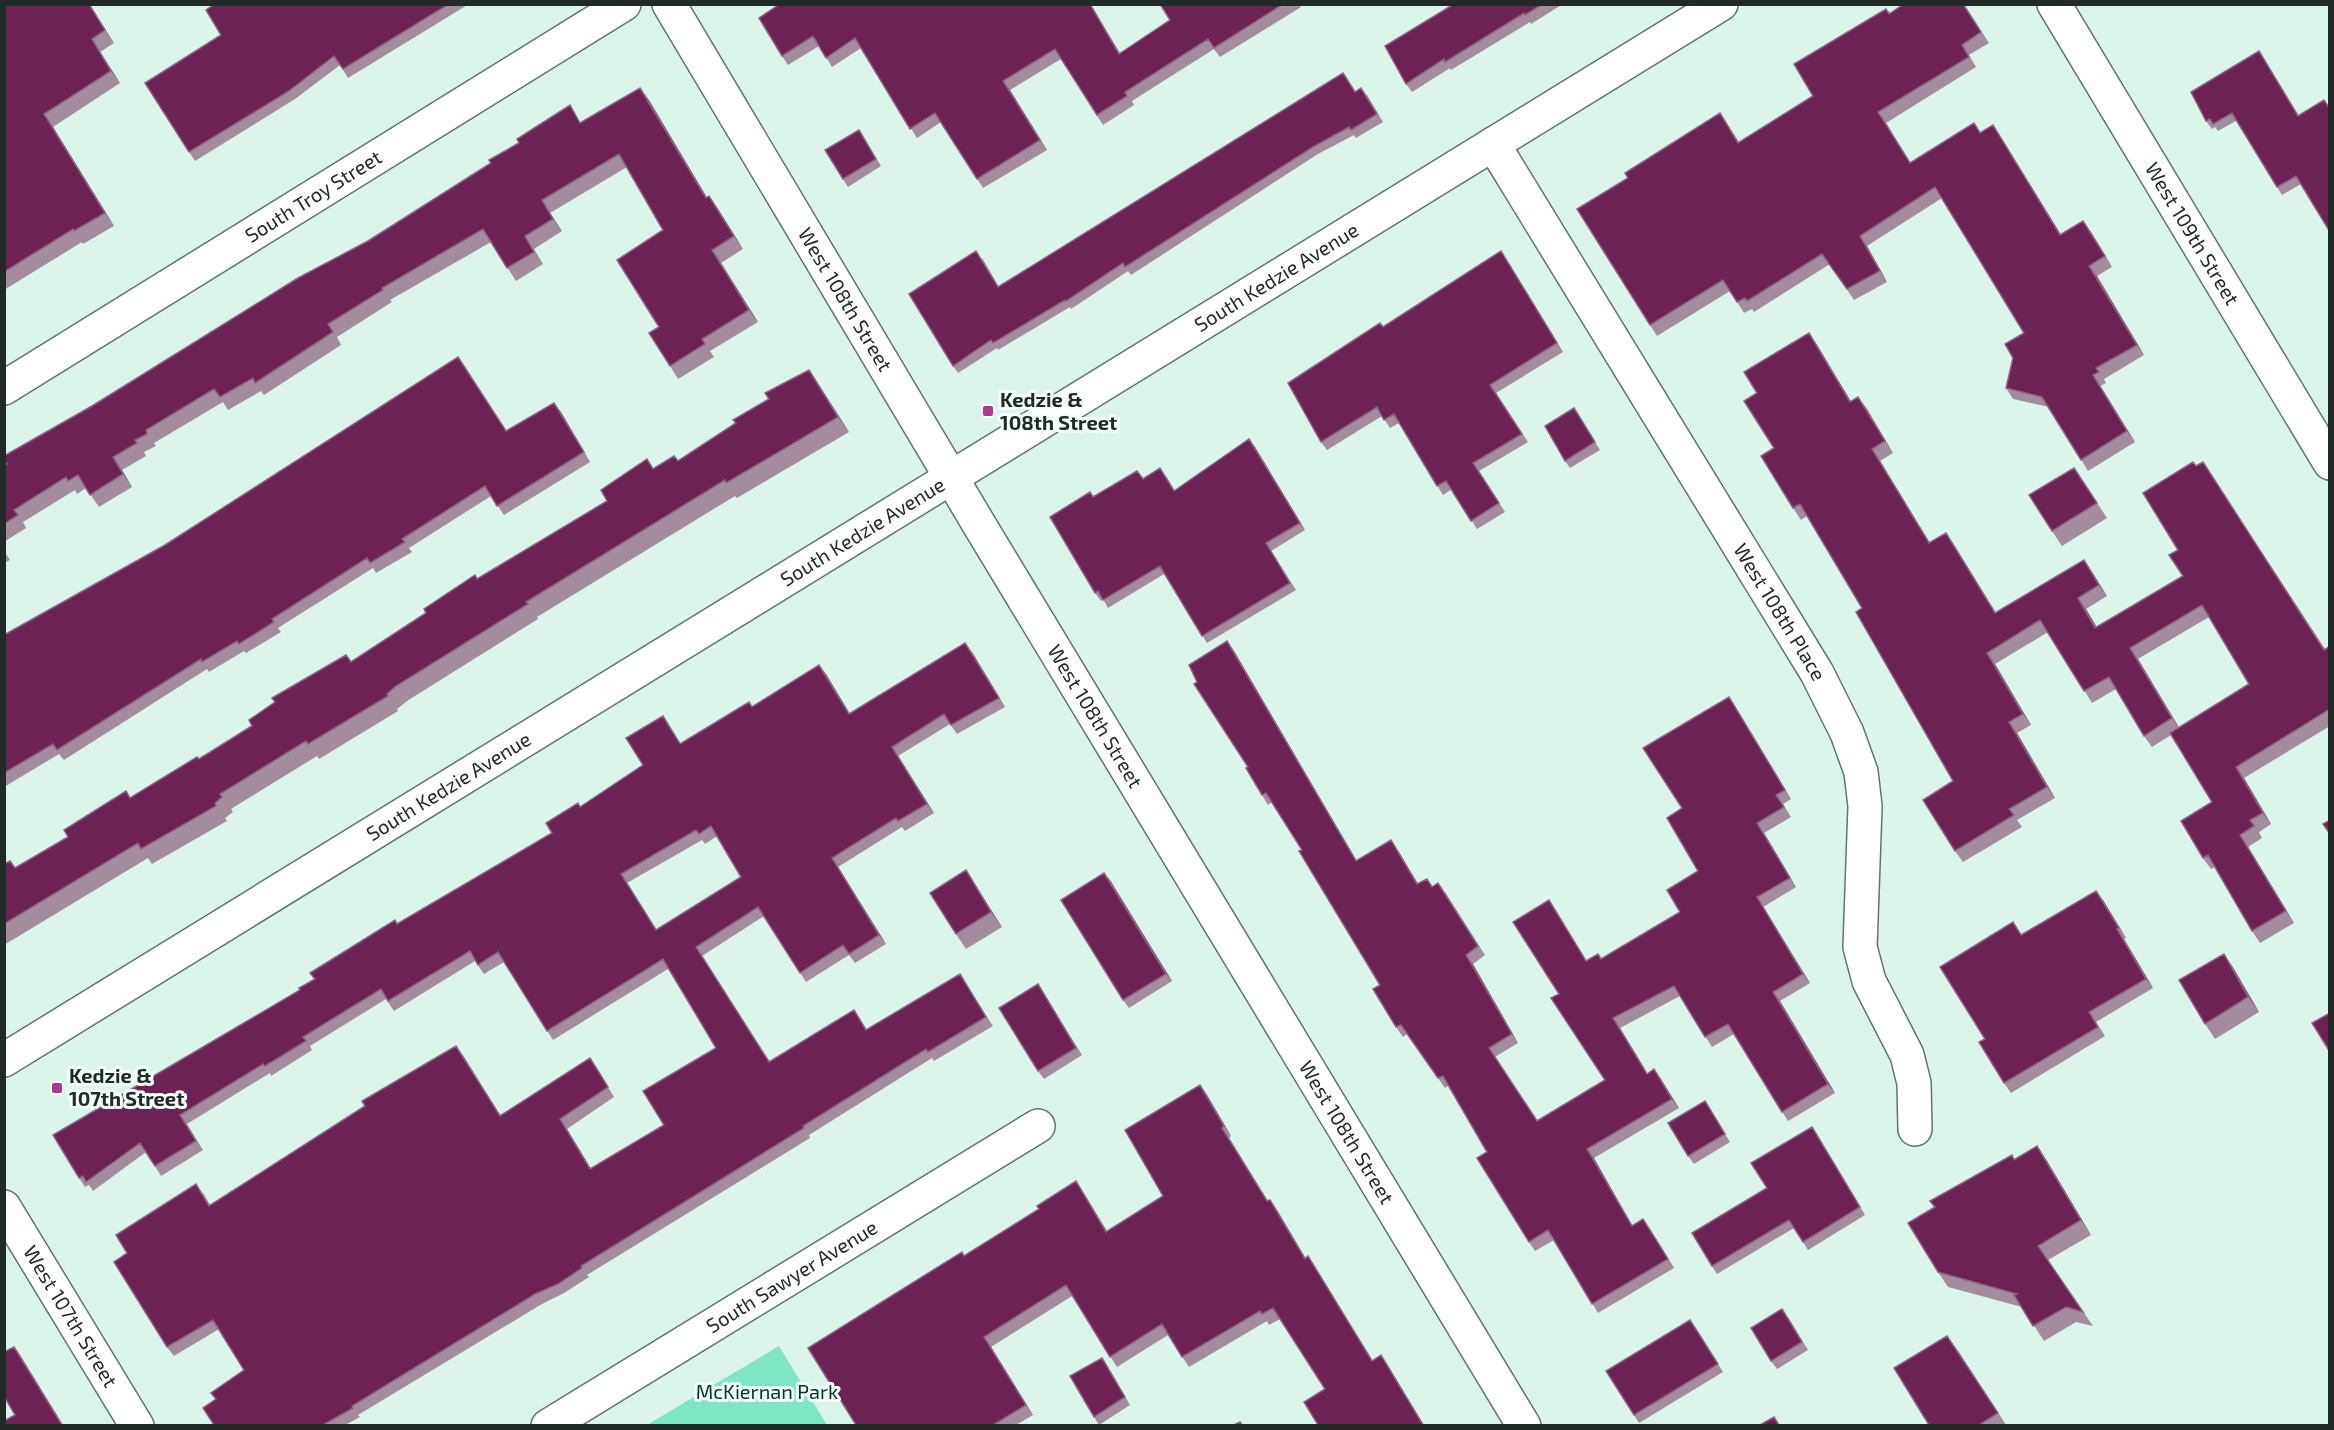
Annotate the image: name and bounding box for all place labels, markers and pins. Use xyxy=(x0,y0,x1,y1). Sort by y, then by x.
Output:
place label: Kedzie & 108th Street xyxy=(1000,387,1117,434)
marker: Kedzie & 108th Street xyxy=(981,404,995,418)
place label: Kedzie & 107th Street xyxy=(69,1063,184,1110)
marker: Kedzie & 107th Street xyxy=(50,1081,64,1095)

